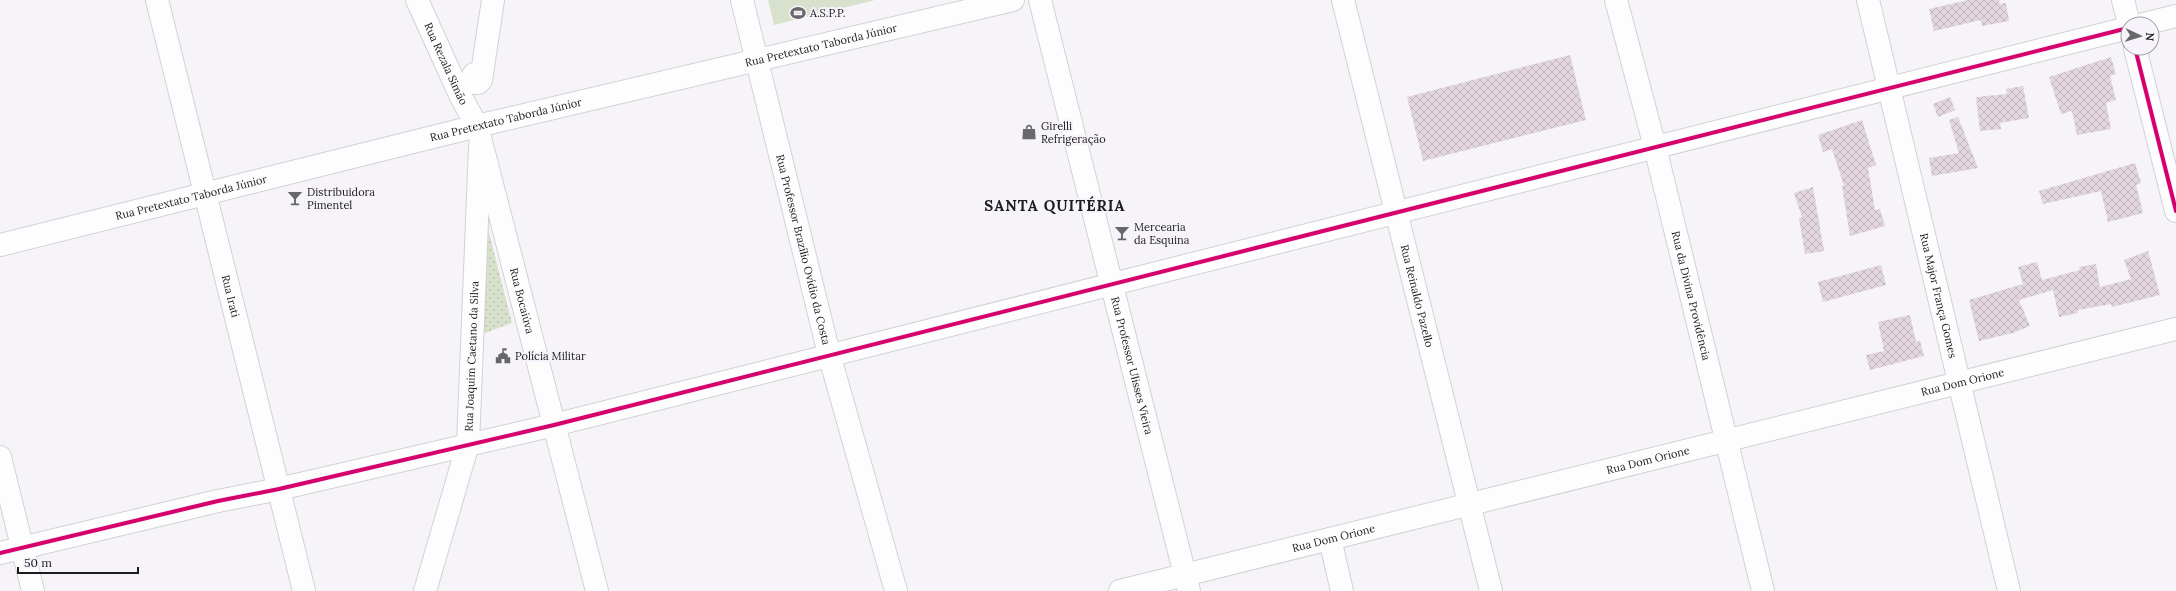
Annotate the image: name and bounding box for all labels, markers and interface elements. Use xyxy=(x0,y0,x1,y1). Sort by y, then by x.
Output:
sports icon: A.S.P.P. xyxy=(789,4,807,22)
place label: A.S.P.P. xyxy=(809,6,845,20)
north arrow xyxy=(2120,16,2160,56)
street label: Rua Rezala Simão xyxy=(421,20,471,107)
street label: Rua Pretextato Taborda Júnior xyxy=(744,20,899,70)
text: N xyxy=(2143,32,2157,42)
street label: Rua Pretextato Taborda Júnior xyxy=(428,95,583,145)
place label: Girelli Refrigeração xyxy=(1041,119,1106,146)
shop icon: Girelli Refrigeração xyxy=(1020,123,1038,141)
street label: Rua Professor Brazílio Ovídio da Costa xyxy=(773,153,834,347)
street label: Rua Pretextato Taborda Júnior xyxy=(114,172,269,223)
place label: Distribuidora Pimentel xyxy=(307,185,375,212)
bar icon: Distribuidora Pimentel xyxy=(286,189,304,207)
district label: SANTA QUITÉRIA xyxy=(984,196,1126,215)
place label: Mercearia da Esquina xyxy=(1134,220,1190,247)
bar icon: Mercearia da Esquina xyxy=(1113,224,1131,242)
street label: Rua da Divina Providência xyxy=(1669,229,1714,362)
street label: Rua Major França Gomes xyxy=(1917,232,1960,360)
street label: Rua Reinaldo Pazello xyxy=(1397,243,1437,349)
street label: Rua Bocaiúva xyxy=(507,266,537,335)
street label: Rua Irati xyxy=(219,273,243,319)
street label: Rua Joaquim Caetano da Silva xyxy=(462,280,482,432)
street label: Rua Professor Ulisses Vieira xyxy=(1108,295,1156,436)
public building icon: Polícia Militar xyxy=(494,347,512,365)
place label: Polícia Militar xyxy=(515,349,586,363)
street label: Rua Dom Orione xyxy=(1919,365,2006,399)
street label: Rua Dom Orione xyxy=(1605,443,1691,477)
street label: Rua Dom Orione xyxy=(1291,521,1377,555)
scale bar xyxy=(18,549,138,575)
text: 50 m xyxy=(24,555,52,570)

